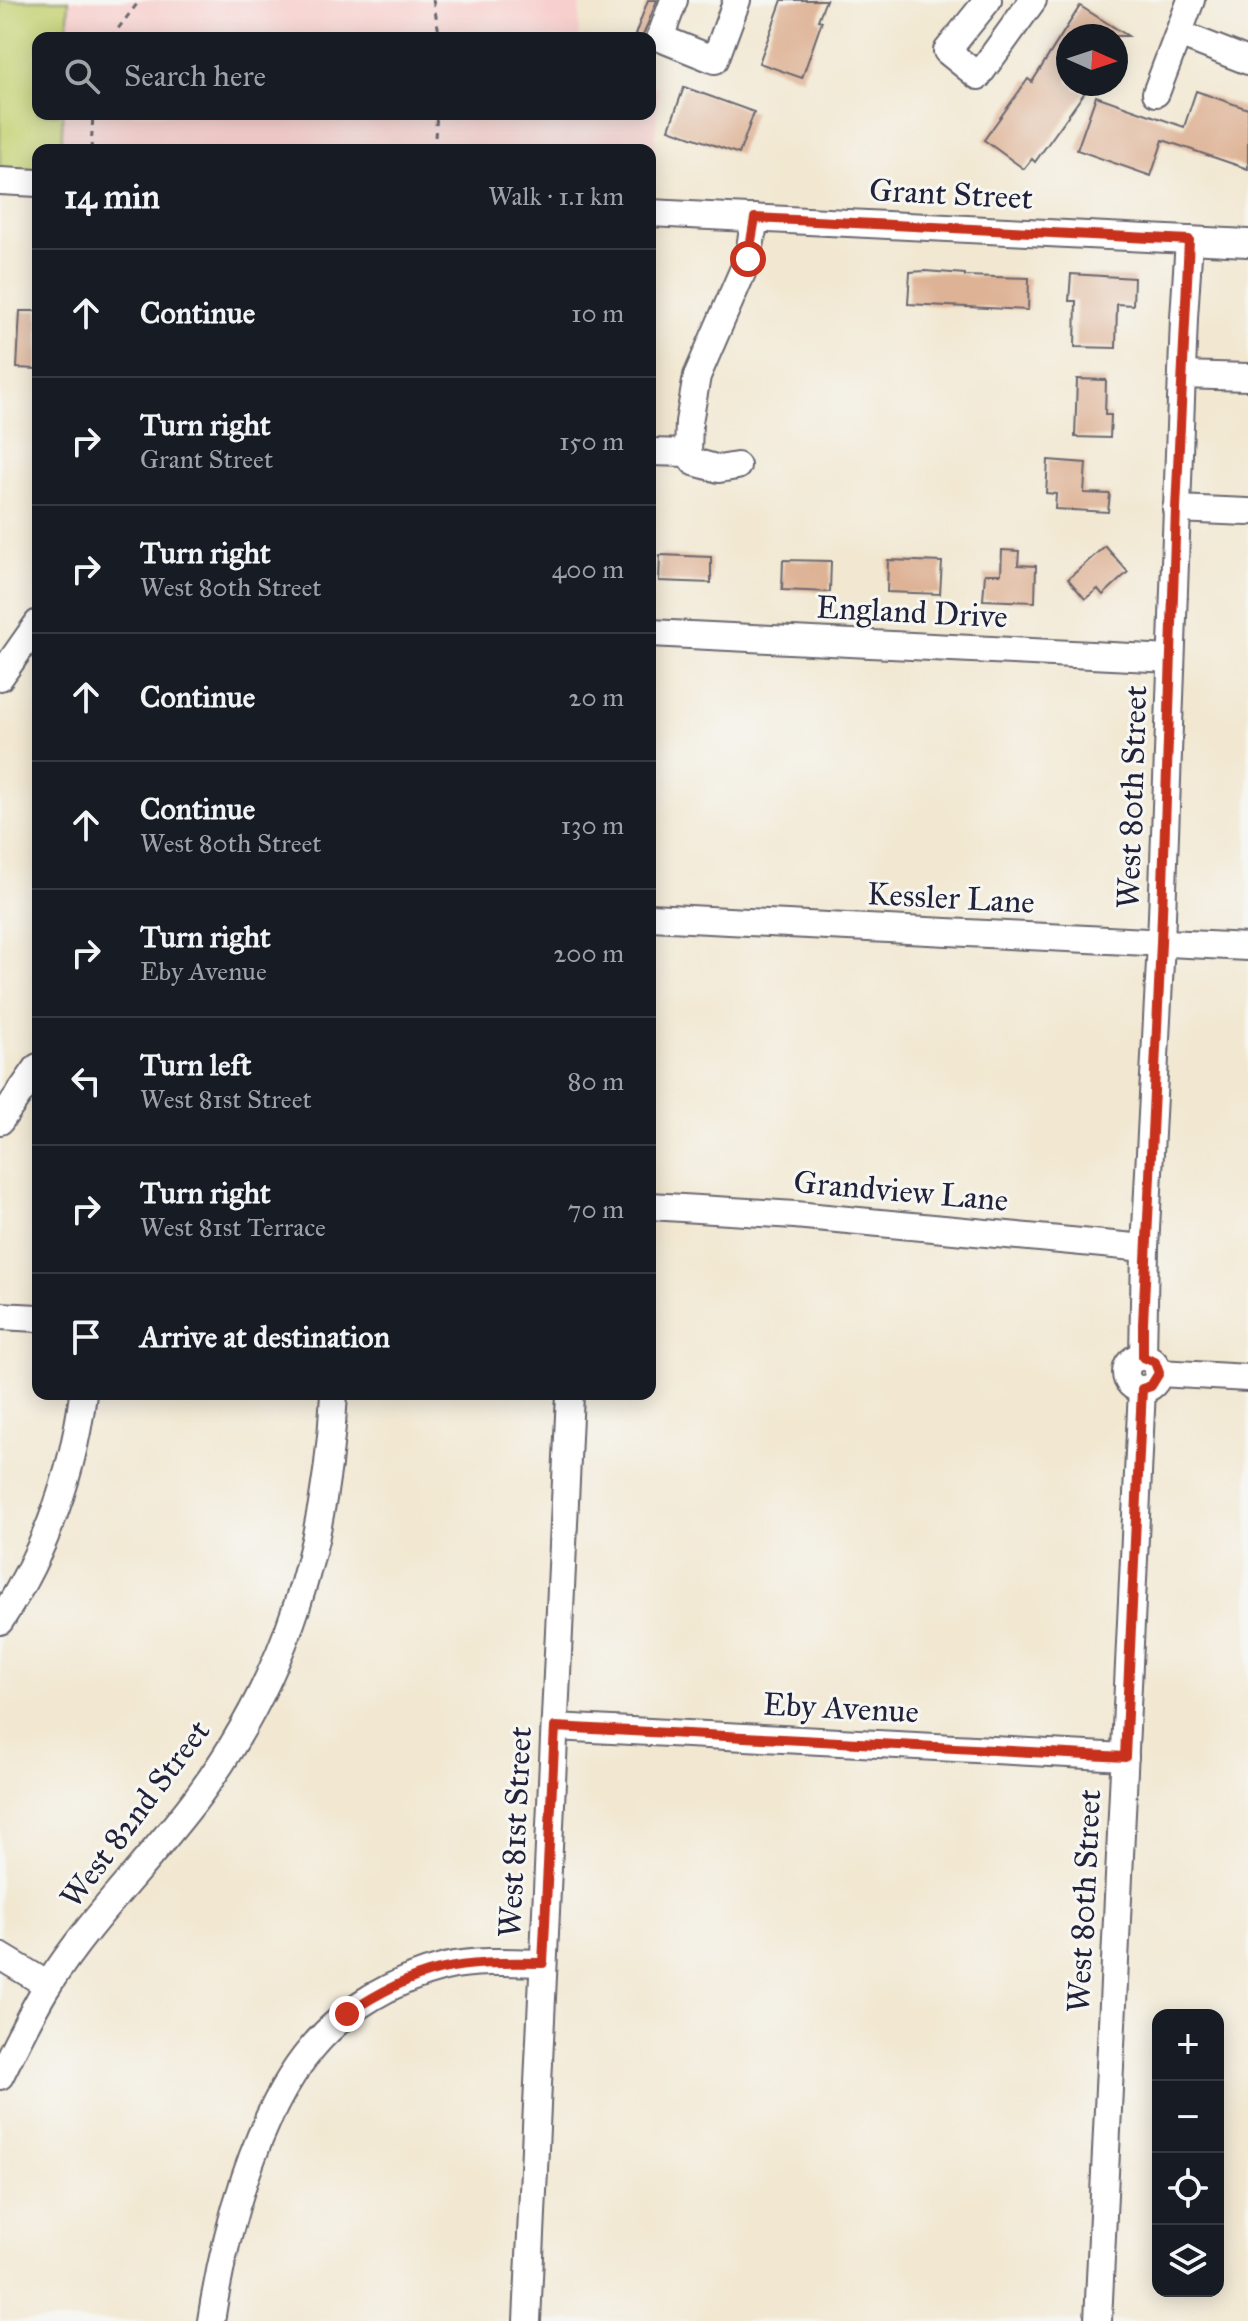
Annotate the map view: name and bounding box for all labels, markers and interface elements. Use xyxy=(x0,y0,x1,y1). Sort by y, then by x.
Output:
north arrow xyxy=(1056,24,1128,96)
search box xyxy=(32,32,656,120)
icon: search xyxy=(60,54,104,98)
text: Search here xyxy=(124,58,266,94)
street label: Grant Street xyxy=(868,170,1034,218)
text: 14 min xyxy=(64,176,160,217)
text: Walk · 1.1 km xyxy=(488,180,624,212)
route start xyxy=(730,241,766,277)
icon: ahead xyxy=(64,291,108,335)
text: Continue xyxy=(140,295,255,331)
text: 10 m xyxy=(571,297,624,329)
text: Turn right xyxy=(140,407,271,443)
icon: right xyxy=(64,419,108,463)
text: 150 m xyxy=(559,425,624,457)
text: Grant Street xyxy=(140,443,273,475)
text: Turn right xyxy=(140,535,271,571)
icon: right xyxy=(64,547,108,591)
text: 400 m xyxy=(552,553,624,585)
text: West 80th Street xyxy=(140,571,322,603)
street label: England Drive xyxy=(815,588,1009,636)
icon: ahead xyxy=(64,675,108,719)
text: Continue xyxy=(140,679,255,715)
text: 20 m xyxy=(569,681,624,713)
street label: West 80th Street xyxy=(1109,685,1155,909)
text: Continue xyxy=(140,791,255,827)
icon: ahead xyxy=(64,803,108,847)
text: 130 m xyxy=(561,809,624,841)
text: West 80th Street xyxy=(140,827,322,859)
street label: Kessler Lane xyxy=(866,874,1036,922)
text: Turn right xyxy=(140,919,271,955)
icon: right xyxy=(64,931,108,975)
text: 200 m xyxy=(553,937,624,969)
text: Eby Avenue xyxy=(140,955,267,987)
text: Turn left xyxy=(140,1047,251,1083)
icon: left xyxy=(64,1059,108,1103)
text: 80 m xyxy=(568,1065,624,1097)
text: West 81st Street xyxy=(140,1083,312,1115)
street label: Grandview Lane xyxy=(792,1162,1010,1220)
text: Turn right xyxy=(140,1175,271,1211)
icon: right xyxy=(64,1187,108,1231)
text: 70 m xyxy=(568,1193,624,1225)
text: West 81st Terrace xyxy=(140,1211,326,1243)
icon: arrive xyxy=(64,1315,108,1359)
text: Arrive at destination xyxy=(140,1319,390,1355)
street label: Eby Avenue xyxy=(762,1684,920,1732)
street label: West 82nd Street xyxy=(52,1712,218,1916)
street label: West 81st Street xyxy=(490,1725,540,1939)
street label: West 80th Street xyxy=(1059,1788,1109,2014)
route end xyxy=(329,1996,365,2032)
map controls xyxy=(1152,2009,1224,2297)
button: + xyxy=(1152,2009,1224,2081)
button: − xyxy=(1152,2081,1224,2153)
button: locate xyxy=(1152,2153,1224,2225)
button: layers xyxy=(1152,2225,1224,2297)

